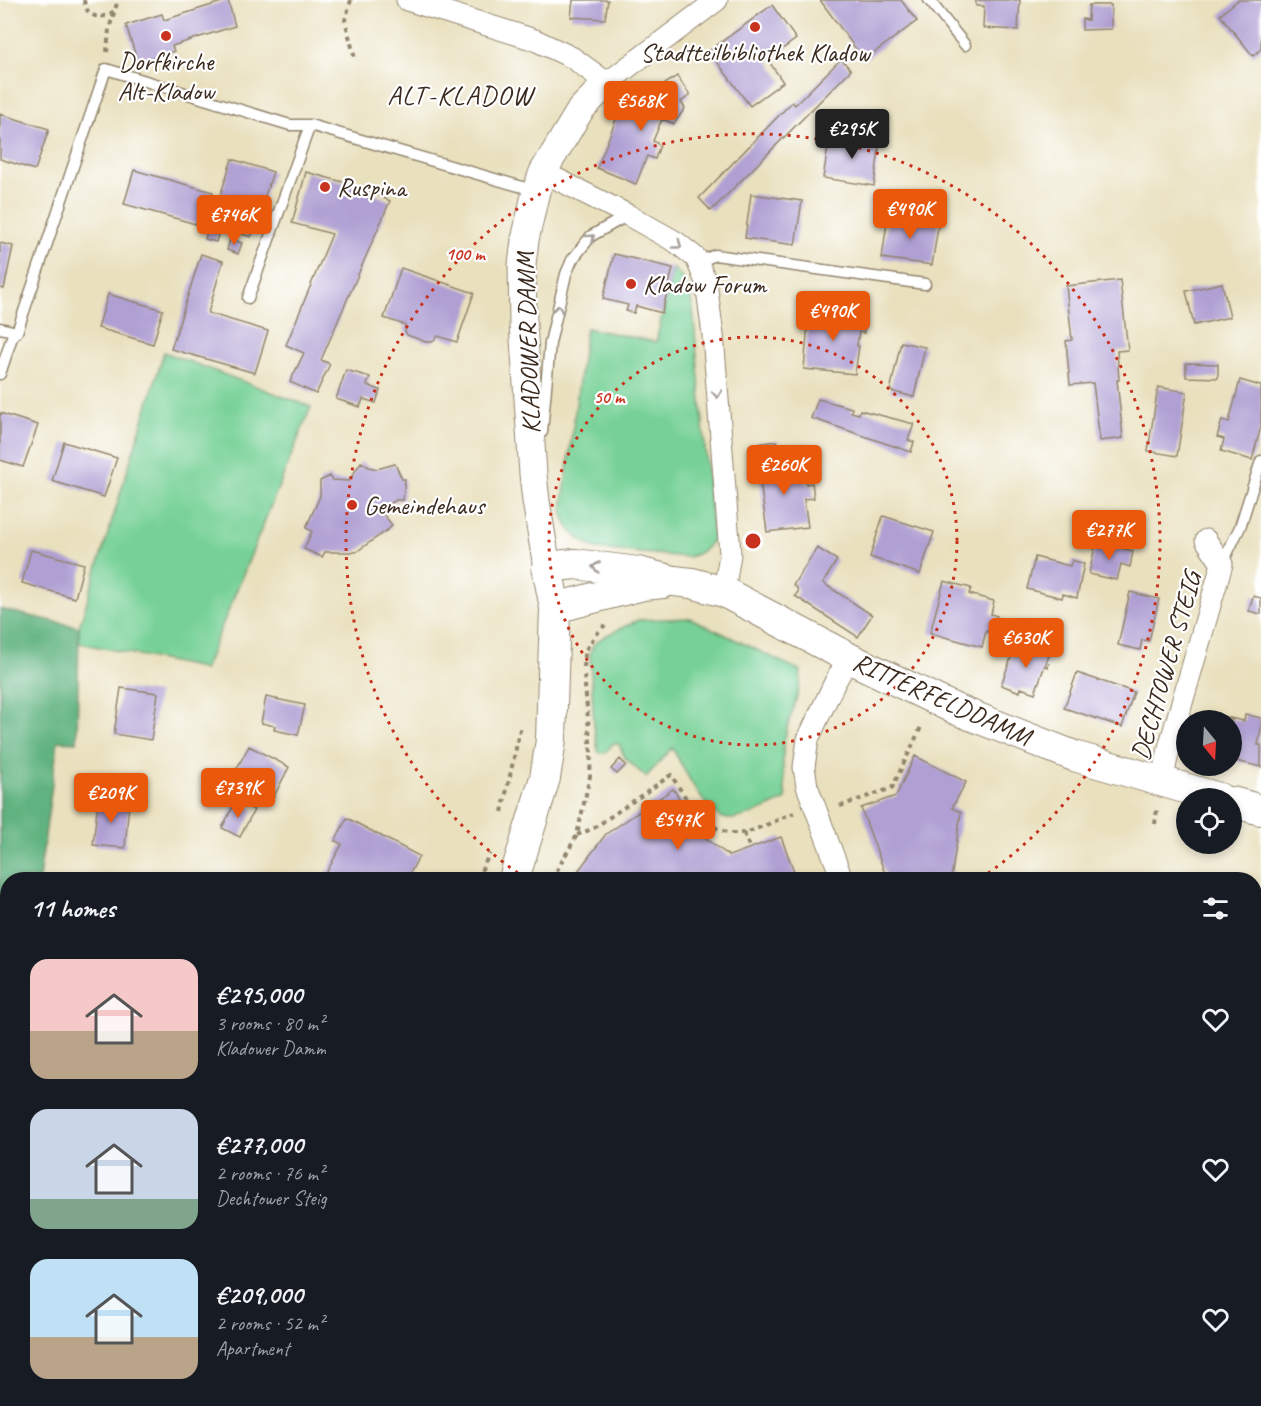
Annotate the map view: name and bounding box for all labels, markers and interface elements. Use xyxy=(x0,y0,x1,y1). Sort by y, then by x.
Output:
marker: Stadtteilbibliothek Kladow xyxy=(748,20,762,34)
marker: Dorfkirche Alt-Kladow xyxy=(159,29,173,43)
place label: Stadtteilbibliothek Kladow xyxy=(640,36,871,69)
place label: Dorfkirche Alt-Kladow xyxy=(118,45,217,108)
district label: ALT-KLADOW xyxy=(387,78,536,112)
pin: €568K xyxy=(599,81,683,132)
text: €568K xyxy=(618,88,664,113)
pin: €295K xyxy=(810,109,894,160)
text: €295K xyxy=(829,116,875,141)
place label: Ruspina xyxy=(337,171,408,204)
marker: Ruspina xyxy=(318,180,332,194)
pin: €490K xyxy=(868,189,952,240)
pin: €746K xyxy=(192,195,276,246)
text: €490K xyxy=(887,196,933,221)
text: €746K xyxy=(211,202,257,227)
one-way arrow xyxy=(584,235,595,246)
one-way arrow xyxy=(672,238,683,249)
text: 100 m xyxy=(446,243,486,265)
street label: KLADOWER DAMM xyxy=(508,249,548,434)
place label: Kladow Forum xyxy=(643,268,768,301)
marker: Kladow Forum xyxy=(624,277,638,291)
pin: €490K xyxy=(791,291,875,342)
text: €490K xyxy=(810,298,856,323)
one-way arrow xyxy=(551,304,564,314)
text: 50 m xyxy=(594,386,626,408)
one-way arrow xyxy=(711,389,724,398)
pin: €260K xyxy=(742,445,826,496)
text: €260K xyxy=(761,452,807,477)
place label: Gemeindehaus xyxy=(364,489,486,522)
marker: Gemeindehaus xyxy=(345,498,359,512)
pin: €277K xyxy=(1067,510,1151,561)
text: €277K xyxy=(1086,517,1132,542)
centre of rings xyxy=(743,531,763,551)
one-way arrow xyxy=(592,561,601,573)
street label: DECHTOWER STEIG xyxy=(1123,565,1210,764)
pin: €630K xyxy=(984,618,1068,669)
text: €630K xyxy=(1003,625,1049,650)
street label: RITTERFELDDAMM xyxy=(848,645,1038,754)
north arrow xyxy=(1176,710,1242,776)
map controls xyxy=(1176,710,1242,854)
pin: €739K xyxy=(196,768,280,819)
pin: €209K xyxy=(69,773,153,824)
text: €739K xyxy=(215,775,261,800)
text: €209K xyxy=(88,780,134,805)
button: locate xyxy=(1176,788,1242,854)
pin: €547K xyxy=(636,800,720,851)
text: €547K xyxy=(655,807,701,832)
text: 11 homes xyxy=(30,892,115,925)
icon: filters xyxy=(1199,892,1232,925)
text: €295,000 xyxy=(216,978,302,1011)
icon: home xyxy=(78,983,150,1055)
icon: heart xyxy=(1199,1003,1232,1036)
text: 3 rooms · 80 m² xyxy=(216,1011,324,1036)
text: Kladower Damm xyxy=(216,1036,326,1061)
text: €277,000 xyxy=(216,1128,303,1161)
icon: home xyxy=(78,1133,150,1205)
icon: heart xyxy=(1199,1153,1232,1186)
text: 2 rooms · 76 m² xyxy=(216,1161,324,1186)
text: Dechtower Steig xyxy=(216,1186,327,1211)
text: €209,000 xyxy=(216,1278,303,1311)
icon: home xyxy=(78,1283,150,1355)
icon: heart xyxy=(1199,1303,1232,1336)
text: 2 rooms · 52 m² xyxy=(216,1311,324,1336)
text: Apartment xyxy=(216,1336,289,1361)

